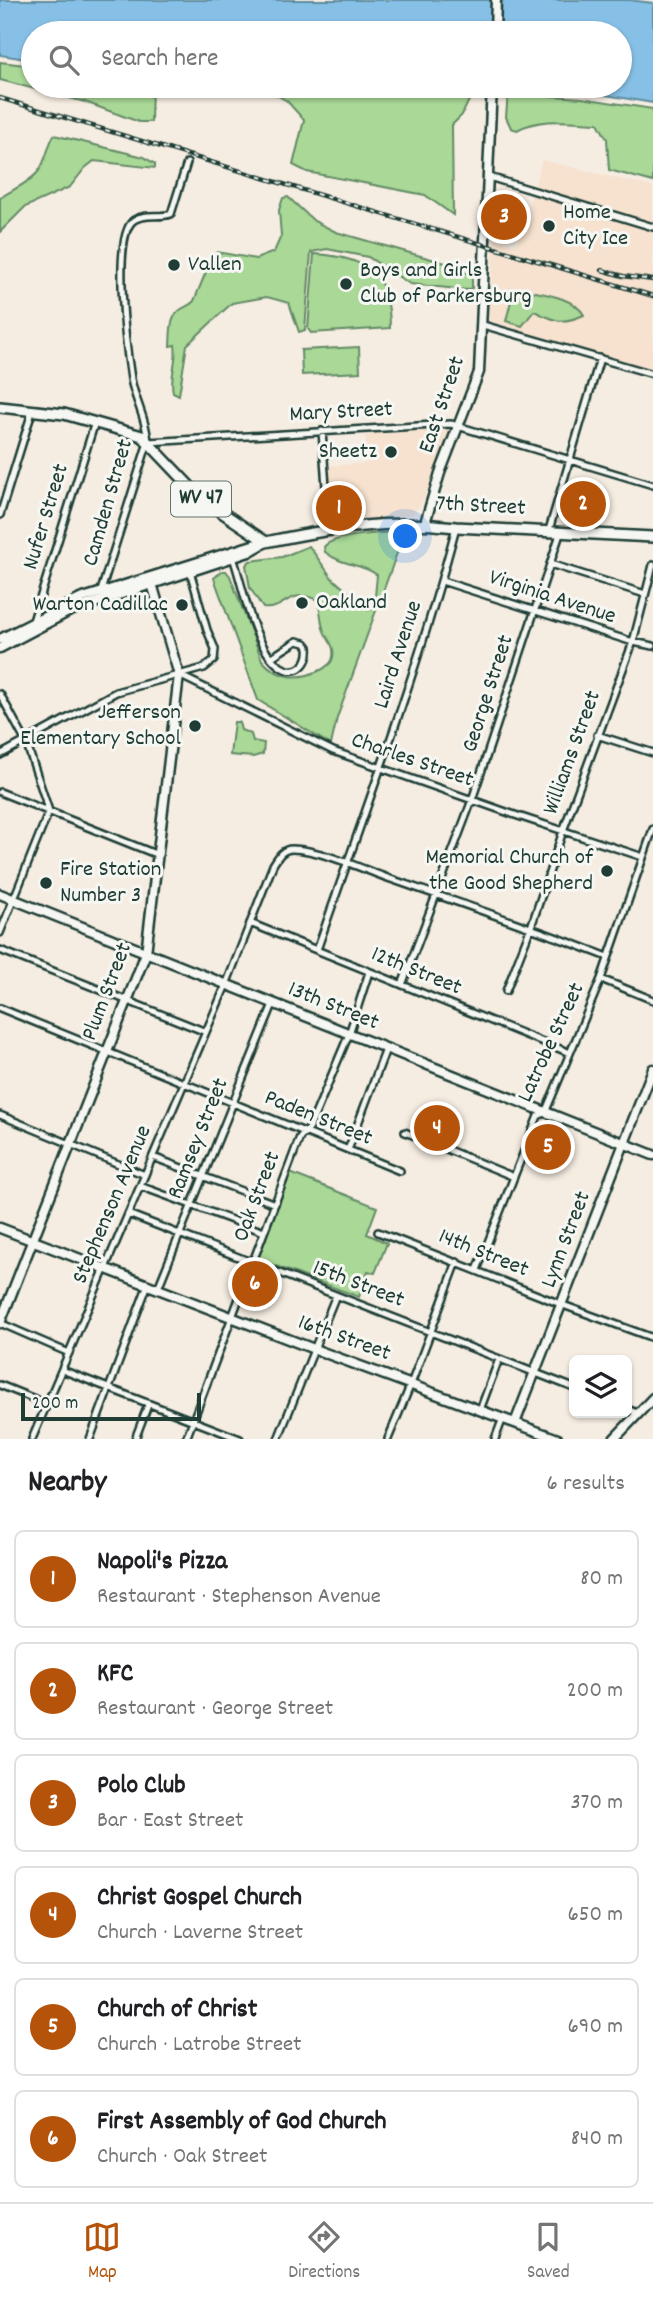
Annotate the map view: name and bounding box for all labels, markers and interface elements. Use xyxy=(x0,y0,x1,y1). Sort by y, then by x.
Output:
search box xyxy=(21,21,632,98)
icon: search xyxy=(45,41,83,79)
text: Search here xyxy=(101,41,219,78)
pin: 3 xyxy=(481,191,527,243)
place label: Home City Ice xyxy=(563,197,628,256)
marker: Home City Ice xyxy=(541,218,557,234)
place label: Vallen xyxy=(188,249,242,282)
place label: Boys and Girls Club of Parkersburg xyxy=(360,255,532,314)
marker: Vallen xyxy=(166,257,182,273)
marker: Boys and Girls Club of Parkersburg xyxy=(338,276,354,292)
street label: East Street xyxy=(411,352,475,458)
street label: Mary Street xyxy=(289,394,393,432)
street label: Camden Street xyxy=(75,436,143,570)
place label: Sheetz xyxy=(319,436,377,469)
marker: Sheetz xyxy=(383,444,399,460)
street label: Nufer Street xyxy=(15,460,79,574)
pin: 2 xyxy=(560,478,606,530)
road number: WV 47 xyxy=(171,482,231,516)
pin: 1 xyxy=(316,482,362,534)
street label: 7th Street xyxy=(436,488,526,526)
your location xyxy=(388,519,422,553)
street label: Virginia Avenue xyxy=(484,562,620,634)
place label: Oakland xyxy=(316,587,387,620)
place label: Warton Cadillac xyxy=(33,589,168,622)
marker: Oakland xyxy=(294,595,310,611)
marker: Warton Cadillac xyxy=(174,597,190,613)
street label: Laird Avenue xyxy=(366,597,432,713)
street label: George Street xyxy=(454,631,524,757)
street label: Williams Street xyxy=(535,686,611,820)
place label: Jefferson Elementary School xyxy=(20,697,182,756)
marker: Jefferson Elementary School xyxy=(187,718,203,734)
street label: Charles Street xyxy=(346,725,478,797)
place label: Memorial Church of the Good Shepherd xyxy=(425,842,594,901)
place label: Fire Station Number 3 xyxy=(60,854,161,913)
marker: Memorial Church of the Good Shepherd xyxy=(599,863,615,879)
marker: Fire Station Number 3 xyxy=(38,875,54,891)
street label: Plum Street xyxy=(74,938,142,1046)
street label: 12th Street xyxy=(366,939,466,1005)
street label: 13th Street xyxy=(283,974,383,1040)
street label: Latrobe Street xyxy=(510,978,594,1108)
street label: Ramsey Street xyxy=(160,1073,238,1205)
street label: Paden Street xyxy=(259,1082,377,1156)
pin: 4 xyxy=(414,1102,460,1154)
street label: Stephenson Avenue xyxy=(65,1121,161,1289)
pin: 5 xyxy=(525,1121,571,1173)
street label: Oak Street xyxy=(226,1147,290,1247)
street label: Lynn Street xyxy=(533,1187,601,1293)
street label: 14th Street xyxy=(433,1221,533,1287)
street label: 15th Street xyxy=(307,1252,409,1318)
pin: 6 xyxy=(232,1258,278,1310)
street label: 16th Street xyxy=(293,1307,395,1371)
map controls xyxy=(569,1355,632,1418)
button: layers xyxy=(569,1355,632,1418)
scale bar xyxy=(21,1390,201,1422)
text: 200 m xyxy=(32,1391,78,1418)
text: Nearby xyxy=(28,1463,106,1506)
text: 6 results xyxy=(547,1468,625,1501)
text: Napoli's Pizza xyxy=(97,1544,227,1581)
text: 1 xyxy=(50,1563,56,1596)
text: 80 m xyxy=(580,1563,623,1596)
text: Restaurant · Stephenson Avenue xyxy=(97,1581,381,1614)
text: KFC xyxy=(97,1656,133,1693)
text: 2 xyxy=(48,1675,58,1708)
text: 200 m xyxy=(567,1675,623,1708)
text: Restaurant · George Street xyxy=(97,1693,333,1726)
text: Polo Club xyxy=(97,1768,186,1805)
text: 3 xyxy=(48,1787,58,1820)
text: 370 m xyxy=(570,1787,623,1820)
text: Bar · East Street xyxy=(97,1805,244,1838)
text: Christ Gospel Church xyxy=(97,1880,302,1917)
text: 4 xyxy=(48,1899,58,1932)
text: 650 m xyxy=(567,1899,623,1932)
text: Church · Laverne Street xyxy=(97,1917,303,1950)
text: Church of Christ xyxy=(97,1992,257,2029)
text: 5 xyxy=(48,2011,58,2044)
text: 690 m xyxy=(568,2011,623,2044)
text: Church · Latrobe Street xyxy=(97,2029,302,2062)
text: First Assembly of God Church xyxy=(97,2104,386,2141)
text: 6 xyxy=(47,2123,59,2156)
text: 840 m xyxy=(571,2123,623,2156)
text: Church · Oak Street xyxy=(97,2141,268,2174)
tab: Map xyxy=(83,2218,121,2287)
tab: Directions xyxy=(288,2218,360,2287)
tab: Saved xyxy=(527,2218,570,2287)

